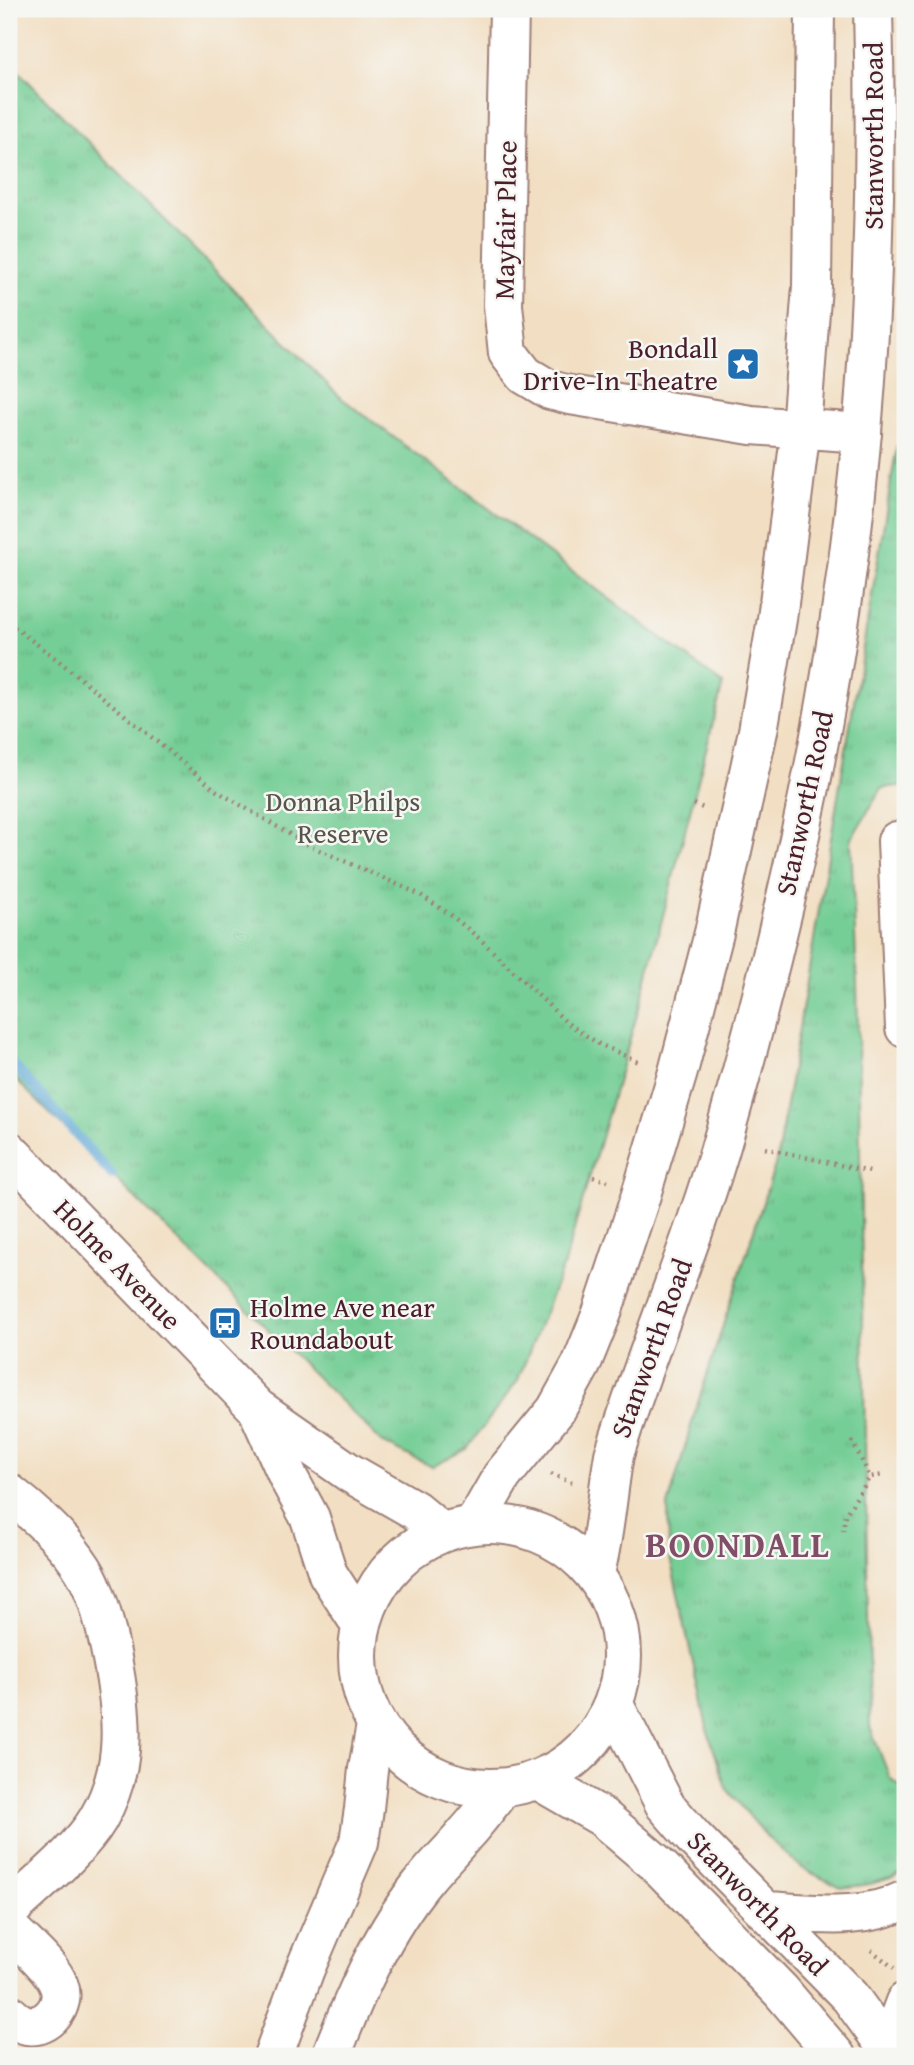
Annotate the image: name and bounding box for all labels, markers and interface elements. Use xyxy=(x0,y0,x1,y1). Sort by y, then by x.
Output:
street label: Stanworth Road xyxy=(852,42,893,230)
street label: Mayfair Place xyxy=(483,140,526,300)
place label: Bondall Drive-In Theatre xyxy=(523,327,718,400)
place icon: Bondall Drive-In Theatre xyxy=(724,345,762,383)
street label: Stanworth Road xyxy=(764,707,843,899)
park label: Donna Philps Reserve xyxy=(266,780,420,853)
street label: Holme Avenue xyxy=(45,1189,192,1339)
street label: Stanworth Road xyxy=(599,1252,702,1443)
place label: Holme Ave near Roundabout xyxy=(250,1286,435,1359)
bus stop icon: Holme Ave near Roundabout xyxy=(206,1304,244,1342)
district label: BOONDALL xyxy=(645,1519,831,1570)
street label: Stanworth Road xyxy=(678,1821,838,1985)

